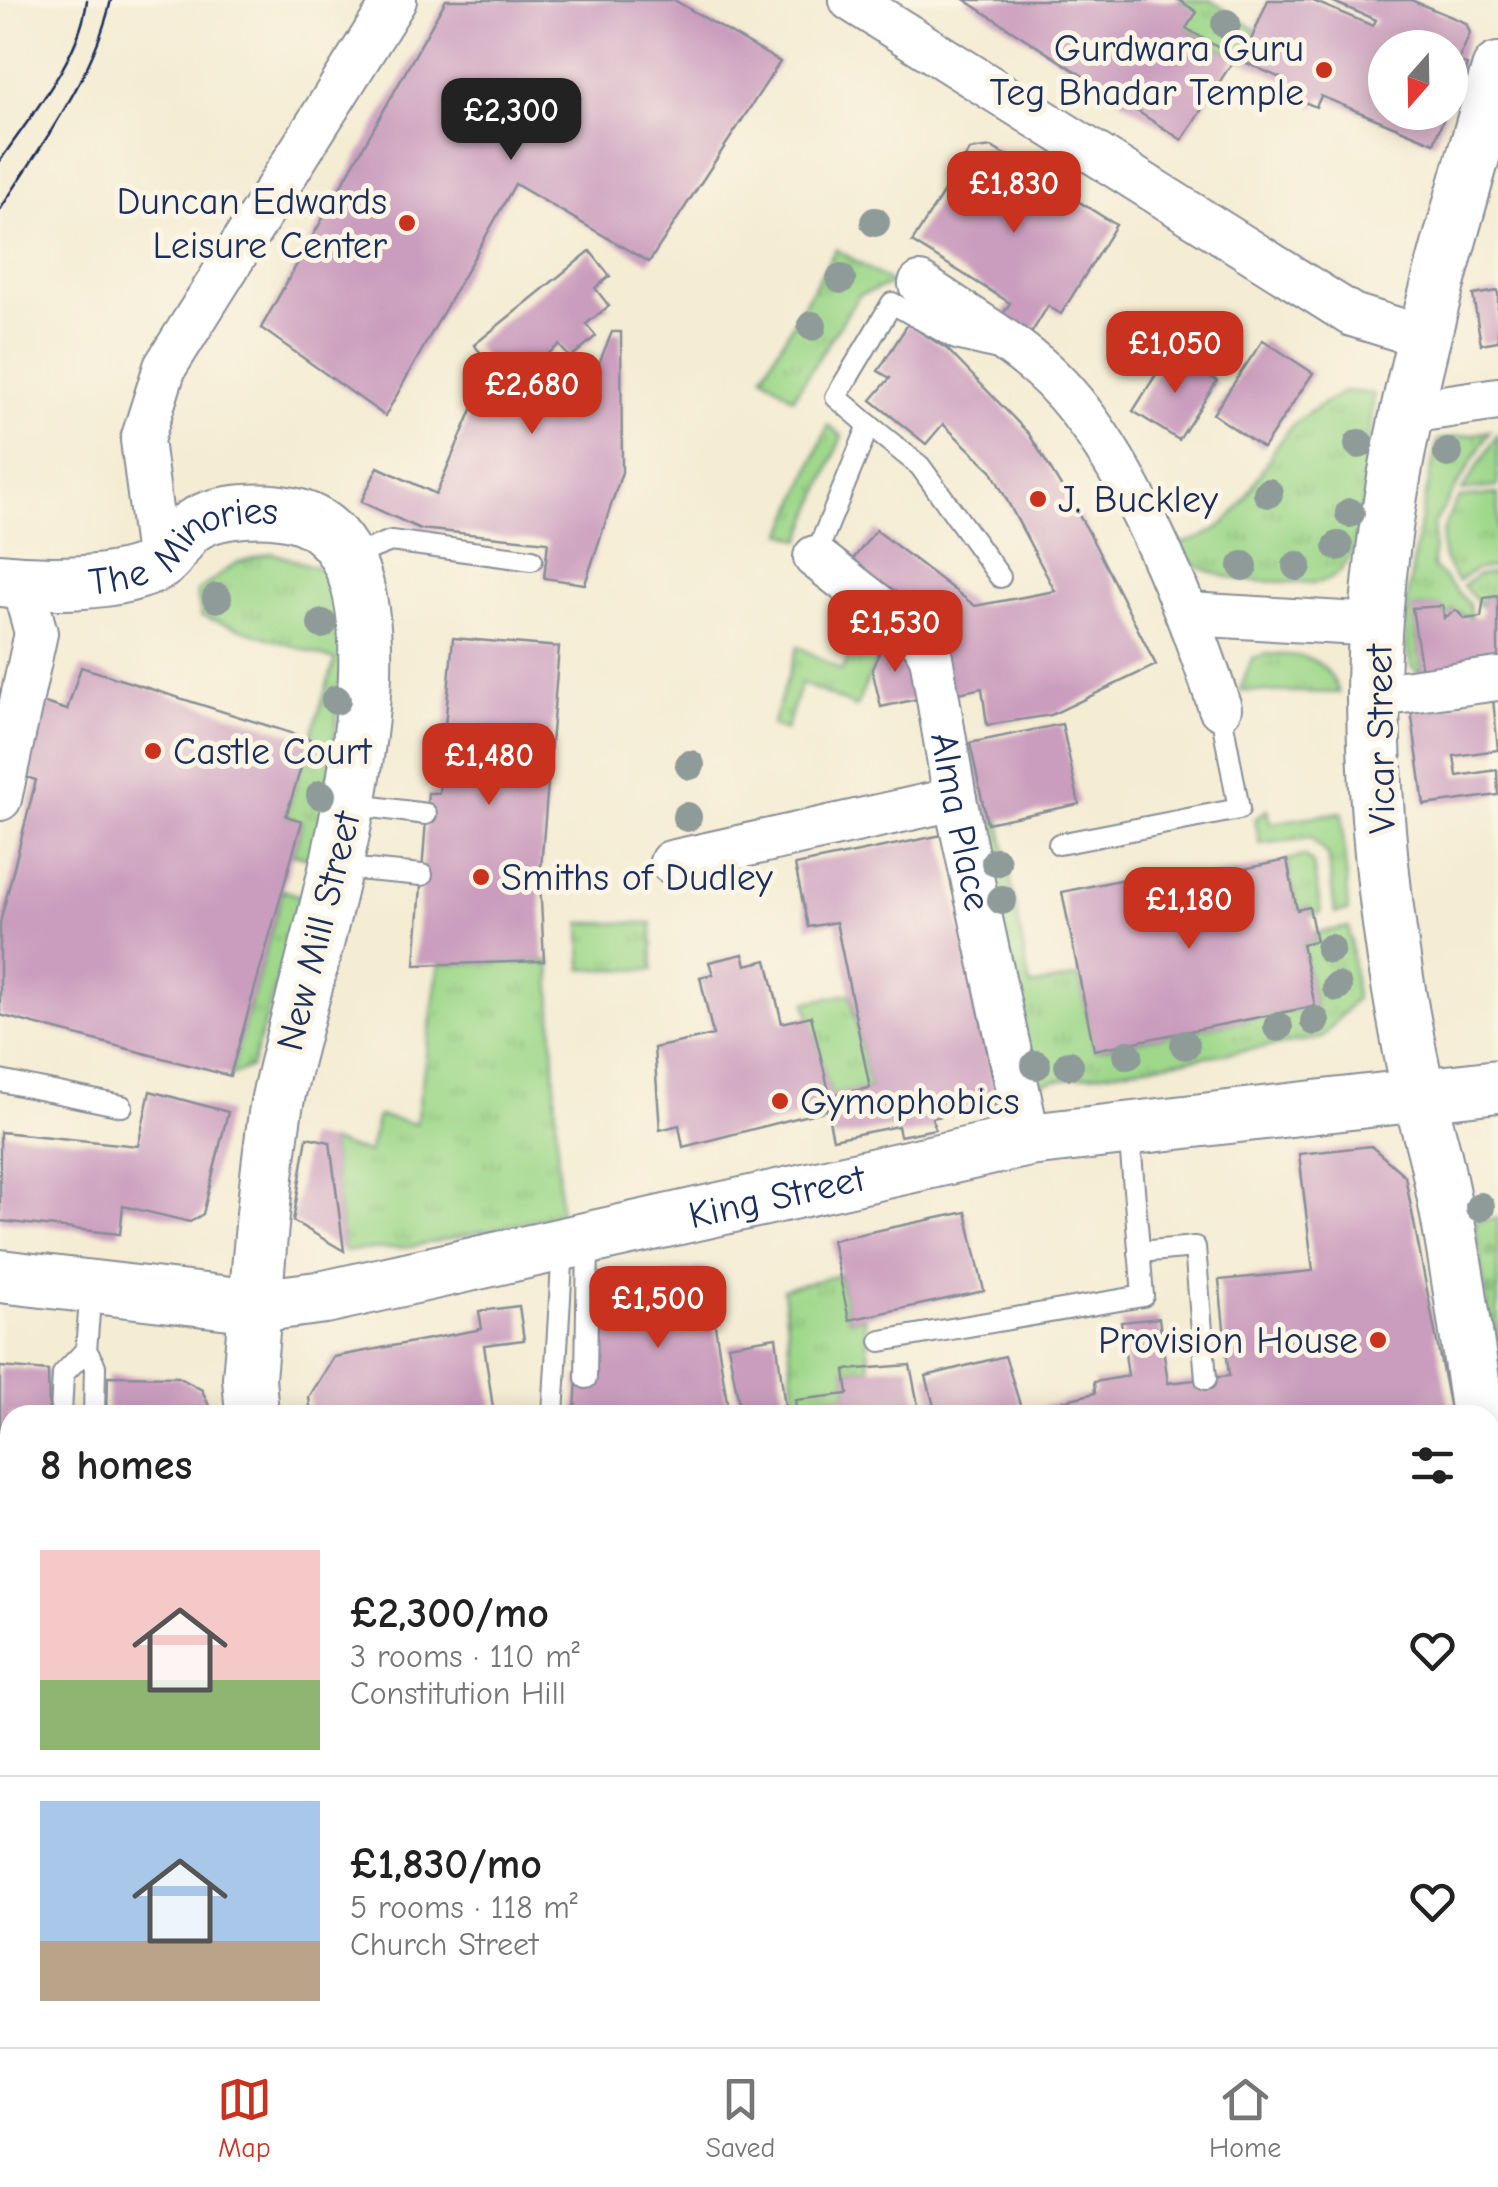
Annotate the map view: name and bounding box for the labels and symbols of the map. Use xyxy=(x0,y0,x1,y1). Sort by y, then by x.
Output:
place label: Gurdwara Guru Teg Bhadar Temple xyxy=(989,27,1304,115)
north arrow xyxy=(1368,30,1468,130)
marker: Gurdwara Guru Teg Bhadar Temple xyxy=(1313,59,1335,81)
pin: £2,300 xyxy=(430,78,592,163)
pin: £1,830 xyxy=(933,151,1095,236)
place label: Duncan Edwards Leisure Center xyxy=(116,180,387,268)
marker: Duncan Edwards Leisure Center xyxy=(396,212,418,234)
pin: £1,050 xyxy=(1094,311,1256,396)
pin: £2,680 xyxy=(451,352,613,437)
place label: J. Buckley xyxy=(1058,478,1218,522)
marker: J. Buckley xyxy=(1027,488,1049,510)
street label: The Minories xyxy=(86,489,280,605)
pin: £1,530 xyxy=(814,590,976,675)
street label: Vicar Street xyxy=(1357,643,1405,834)
pin: £1,480 xyxy=(408,723,570,808)
street label: Alma Place xyxy=(921,729,1000,915)
place label: Castle Court xyxy=(173,730,373,774)
marker: Castle Court xyxy=(142,740,164,762)
street label: New Mill Street xyxy=(268,806,370,1055)
place label: Smiths of Dudley xyxy=(501,856,773,900)
marker: Smiths of Dudley xyxy=(470,866,492,888)
pin: £1,180 xyxy=(1108,867,1270,952)
place label: Gymophobics xyxy=(800,1080,1019,1124)
marker: Gymophobics xyxy=(769,1090,791,1112)
street label: King Street xyxy=(685,1156,870,1238)
pin: £1,500 xyxy=(577,1266,739,1351)
place label: Provision House xyxy=(1098,1319,1358,1363)
marker: Provision House xyxy=(1367,1329,1389,1351)

